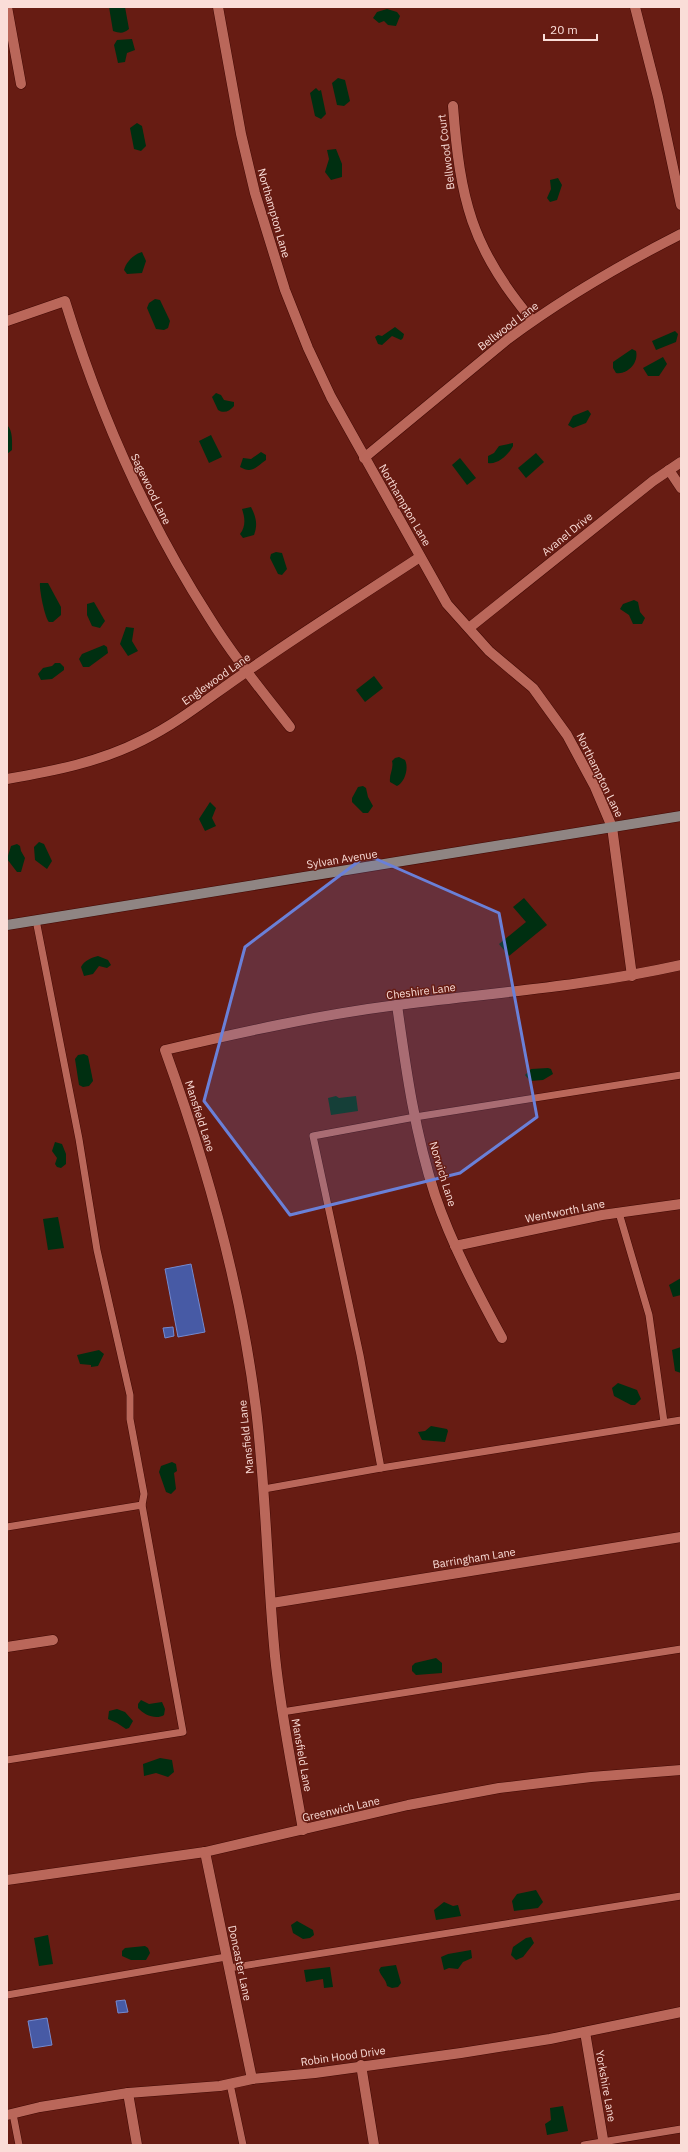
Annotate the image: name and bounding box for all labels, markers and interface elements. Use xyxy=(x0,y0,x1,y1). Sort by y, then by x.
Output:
scale bar xyxy=(544,16,597,42)
text: 20 m xyxy=(550,22,578,37)
street label: Bellwood Court xyxy=(434,113,458,191)
street label: Northampton Lane xyxy=(255,167,293,259)
street label: Bellwood Lane xyxy=(475,299,541,353)
street label: Sagewood Lane xyxy=(128,451,174,527)
street label: Northampton Lane xyxy=(376,461,434,549)
street label: Avanel Drive xyxy=(539,509,595,559)
street label: Englewood Lane xyxy=(179,650,253,708)
street label: Northampton Lane xyxy=(573,730,627,820)
street label: Sylvan Avenue xyxy=(306,846,378,872)
street label: Cheshire Lane xyxy=(386,980,456,1002)
street label: Mansfield Lane xyxy=(182,1079,218,1153)
street label: Norwich Lane xyxy=(426,1140,460,1208)
street label: Wentworth Lane xyxy=(524,1196,606,1226)
street label: Mansfield Lane xyxy=(235,1399,257,1475)
street label: Barringham Lane xyxy=(431,1545,517,1571)
street label: Mansfield Lane xyxy=(289,1717,315,1793)
street label: Greenwich Lane xyxy=(301,1793,381,1825)
street label: Doncaster Lane xyxy=(225,1924,255,2002)
street label: Robin Hood Drive xyxy=(300,2043,386,2069)
street label: Yorkshire Lane xyxy=(593,2049,619,2123)

